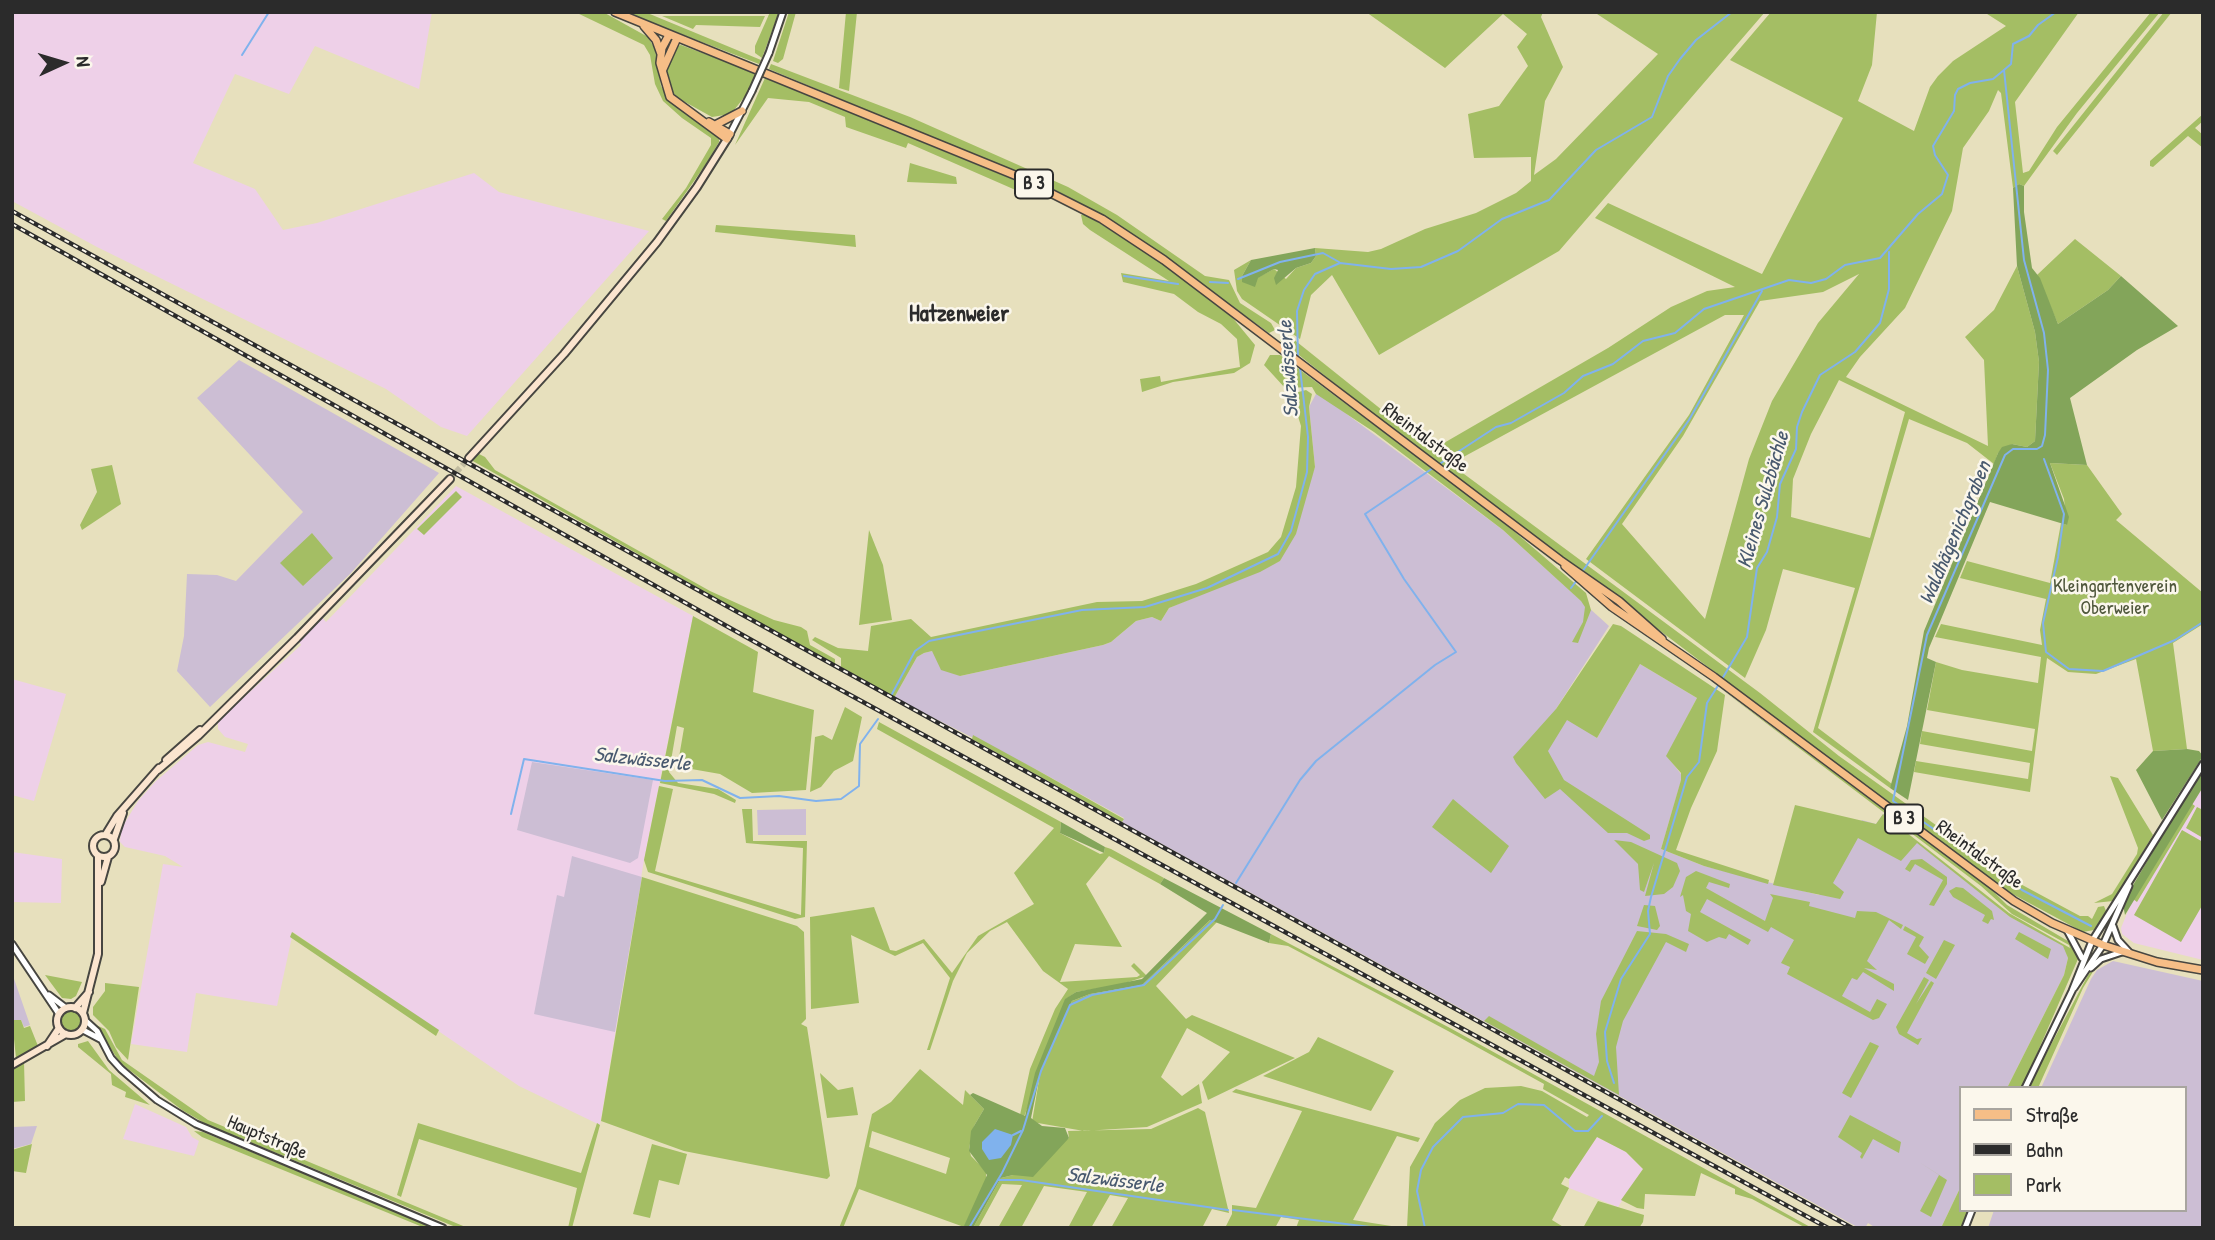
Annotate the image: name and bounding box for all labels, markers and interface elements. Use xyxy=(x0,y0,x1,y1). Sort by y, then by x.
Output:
north arrow xyxy=(28,28,98,98)
text: N xyxy=(71,56,97,67)
road number: B 3 xyxy=(1015,169,1053,198)
district label: Hatzenweier xyxy=(909,301,1009,329)
water label: Salzwässerle xyxy=(1273,320,1305,418)
street label: Rheintalstraße xyxy=(1377,398,1473,478)
water label: Kleines Sulzbächle xyxy=(1732,429,1796,571)
water label: Waldhägenichgraben xyxy=(1915,458,1997,608)
park label: Kleingartenverein Oberweier xyxy=(2053,576,2177,620)
water label: Salzwässerle xyxy=(592,742,692,778)
road number: B 3 xyxy=(1885,804,1923,834)
street label: Rheintalstraße xyxy=(1931,816,2027,894)
legend xyxy=(1960,1086,2187,1212)
text: Straße xyxy=(2026,1100,2079,1129)
street label: Hauptstraße xyxy=(224,1111,310,1165)
text: Bahn xyxy=(2026,1135,2063,1164)
water label: Salzwässerle xyxy=(1065,1163,1165,1199)
text: Park xyxy=(2026,1170,2061,1199)

